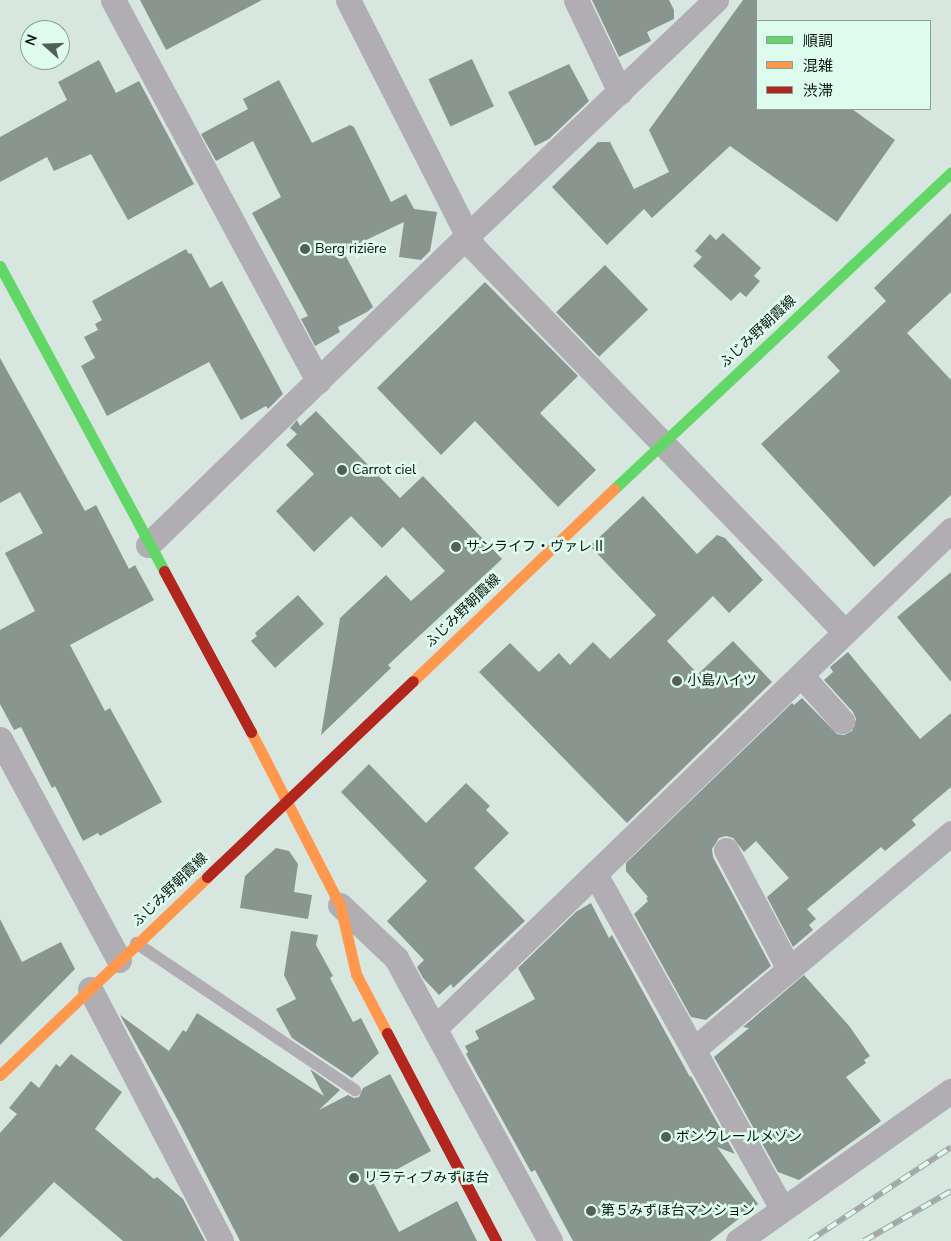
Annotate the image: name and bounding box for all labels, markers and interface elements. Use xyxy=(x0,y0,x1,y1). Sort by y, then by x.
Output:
north arrow xyxy=(20,20,70,70)
legend xyxy=(756,20,931,110)
text: 順調 xyxy=(803,31,833,51)
text: N xyxy=(21,32,42,48)
text: 混雑 xyxy=(803,56,833,76)
text: 渋滞 xyxy=(803,81,833,101)
place label: Berg riziēre xyxy=(315,241,386,257)
marker: Berg riziēre xyxy=(299,243,311,255)
street label: ふじみ野朝霞線 xyxy=(716,292,800,372)
place label: Carrot ciel xyxy=(352,462,416,478)
marker: Carrot ciel xyxy=(336,464,348,476)
place label: サンライフ・ヴァレⅡ xyxy=(466,539,606,555)
marker: サンライフ・ヴァレⅡ xyxy=(450,541,462,553)
street label: ふじみ野朝霞線 xyxy=(422,571,504,651)
place label: 小島ハイツ xyxy=(687,673,757,689)
marker: 小島ハイツ xyxy=(671,675,683,687)
street label: ふじみ野朝霞線 xyxy=(129,850,211,930)
place label: ボンクレールメゾン xyxy=(676,1129,802,1145)
marker: ボンクレールメゾン xyxy=(660,1131,672,1143)
place label: リラティブみずほ台 xyxy=(364,1170,490,1186)
marker: リラティブみずほ台 xyxy=(348,1172,360,1184)
place label: 第５みずほ台マンション xyxy=(601,1203,755,1219)
marker: 第５みずほ台マンション xyxy=(585,1205,597,1217)

